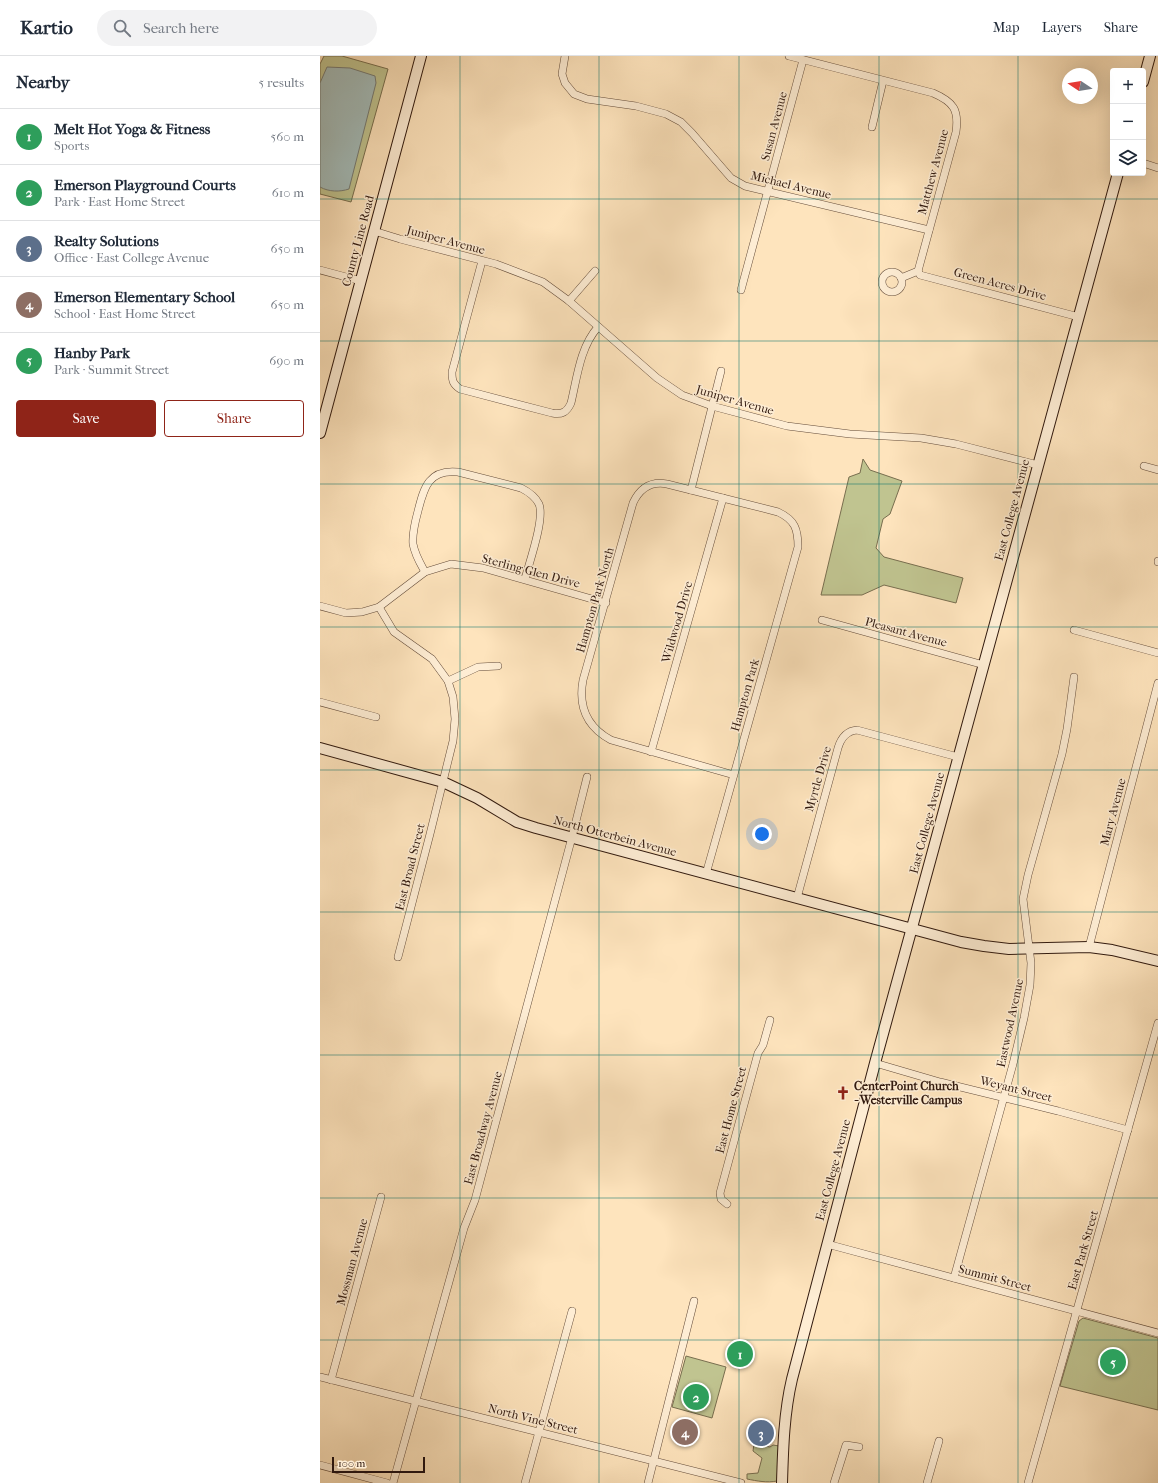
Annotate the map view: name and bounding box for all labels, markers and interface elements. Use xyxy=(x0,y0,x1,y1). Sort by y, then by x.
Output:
search box xyxy=(97,10,377,46)
text: Kartio xyxy=(20,17,73,39)
icon: search xyxy=(111,17,133,39)
text: Search here xyxy=(143,19,219,37)
text: Map xyxy=(993,19,1020,36)
text: Layers xyxy=(1042,19,1082,36)
text: Share xyxy=(1104,19,1138,36)
north arrow xyxy=(1062,68,1098,104)
map controls xyxy=(1110,68,1146,176)
button: + xyxy=(1110,68,1146,104)
text: Nearby xyxy=(16,72,70,92)
text: 5 results xyxy=(259,75,304,90)
street label: Susan Avenue xyxy=(758,90,790,162)
button: − xyxy=(1110,104,1146,140)
text: Melt Hot Yoga & Fitness xyxy=(54,120,210,138)
street label: Matthew Avenue xyxy=(915,128,951,216)
text: 1 xyxy=(27,129,31,144)
text: 560 m xyxy=(271,129,304,144)
text: Sports xyxy=(54,138,89,153)
button: layers xyxy=(1110,140,1146,176)
street label: Michael Avenue xyxy=(749,168,833,202)
text: Emerson Playground Courts xyxy=(54,176,236,194)
text: 2 xyxy=(26,185,32,200)
text: 610 m xyxy=(272,185,304,200)
street label: County Line Road xyxy=(339,193,377,288)
text: Park · East Home Street xyxy=(54,194,185,209)
street label: Juniper Avenue xyxy=(404,223,487,257)
text: Realty Solutions xyxy=(54,232,159,250)
text: 3 xyxy=(26,241,32,256)
text: 650 m xyxy=(271,241,304,256)
text: Office · East College Avenue xyxy=(54,250,209,265)
street label: Green Acres Drive xyxy=(952,265,1048,303)
text: Emerson Elementary School xyxy=(54,288,235,306)
text: 4 xyxy=(25,297,33,312)
text: 650 m xyxy=(271,297,304,312)
text: School · East Home Street xyxy=(54,306,196,321)
text: Hanby Park xyxy=(54,344,130,362)
text: 5 xyxy=(26,353,32,368)
text: 690 m xyxy=(269,353,304,368)
text: Park · Summit Street xyxy=(54,362,169,377)
street label: Juniper Avenue xyxy=(693,382,776,418)
button: Save xyxy=(16,400,156,437)
button: Share xyxy=(164,400,304,437)
street label: East College Avenue xyxy=(992,458,1032,562)
street label: Hampton Park North xyxy=(573,546,617,654)
street label: Sterling Glen Drive xyxy=(481,551,582,591)
street label: Wildwood Drive xyxy=(658,580,695,665)
street label: Pleasant Avenue xyxy=(863,614,949,650)
street label: Hampton Park xyxy=(728,656,762,733)
street label: Myrtle Drive xyxy=(802,744,834,813)
street label: East College Avenue xyxy=(907,771,947,875)
street label: Mary Avenue xyxy=(1097,777,1129,847)
street label: North Otterbein Avenue xyxy=(552,813,678,859)
street label: East Broad Street xyxy=(392,821,428,912)
your location xyxy=(752,824,772,844)
street label: Eastwood Avenue xyxy=(994,977,1026,1069)
street label: East Home Street xyxy=(713,1064,750,1155)
street label: East Broadway Avenue xyxy=(461,1070,505,1186)
street label: Weyant Street xyxy=(977,1073,1054,1105)
place label: CenterPoint Church - Westerville Campus xyxy=(854,1079,963,1108)
church icon: CenterPoint Church - Westerville Campus xyxy=(835,1085,851,1101)
street label: East College Avenue xyxy=(813,1118,853,1222)
street label: East Park Street xyxy=(1065,1208,1101,1291)
street label: Mossman Avenue xyxy=(334,1217,370,1307)
street label: Summit Street xyxy=(957,1262,1034,1295)
pin: 1 xyxy=(727,1339,753,1369)
pin: 5 xyxy=(1100,1347,1126,1377)
pin: 2 xyxy=(683,1382,709,1412)
street label: North Vine Street xyxy=(487,1401,580,1437)
pin: 4 xyxy=(672,1417,698,1447)
pin: 3 xyxy=(748,1418,774,1448)
scale bar xyxy=(332,1455,425,1474)
text: 100 m xyxy=(338,1457,366,1470)

